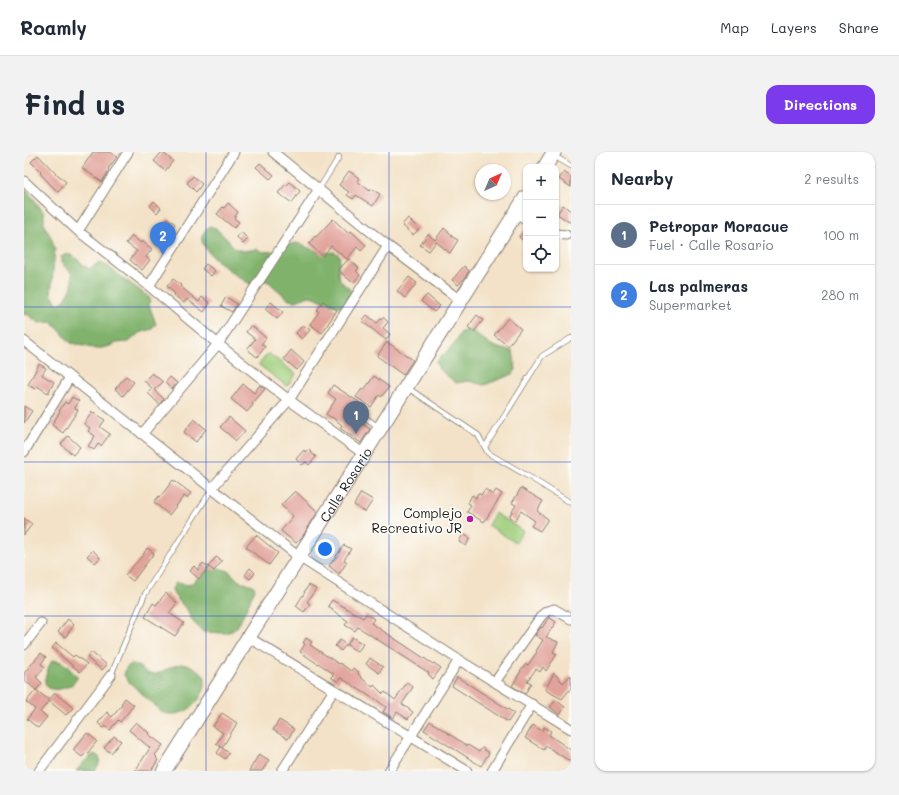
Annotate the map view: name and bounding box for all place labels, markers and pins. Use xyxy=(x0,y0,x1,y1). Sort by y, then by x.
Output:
pin: 2 xyxy=(150,222,176,255)
pin: 1 xyxy=(343,401,369,434)
place label: Complejo Recreativo JR xyxy=(371,504,462,536)
marker: Complejo Recreativo JR xyxy=(465,514,475,524)

